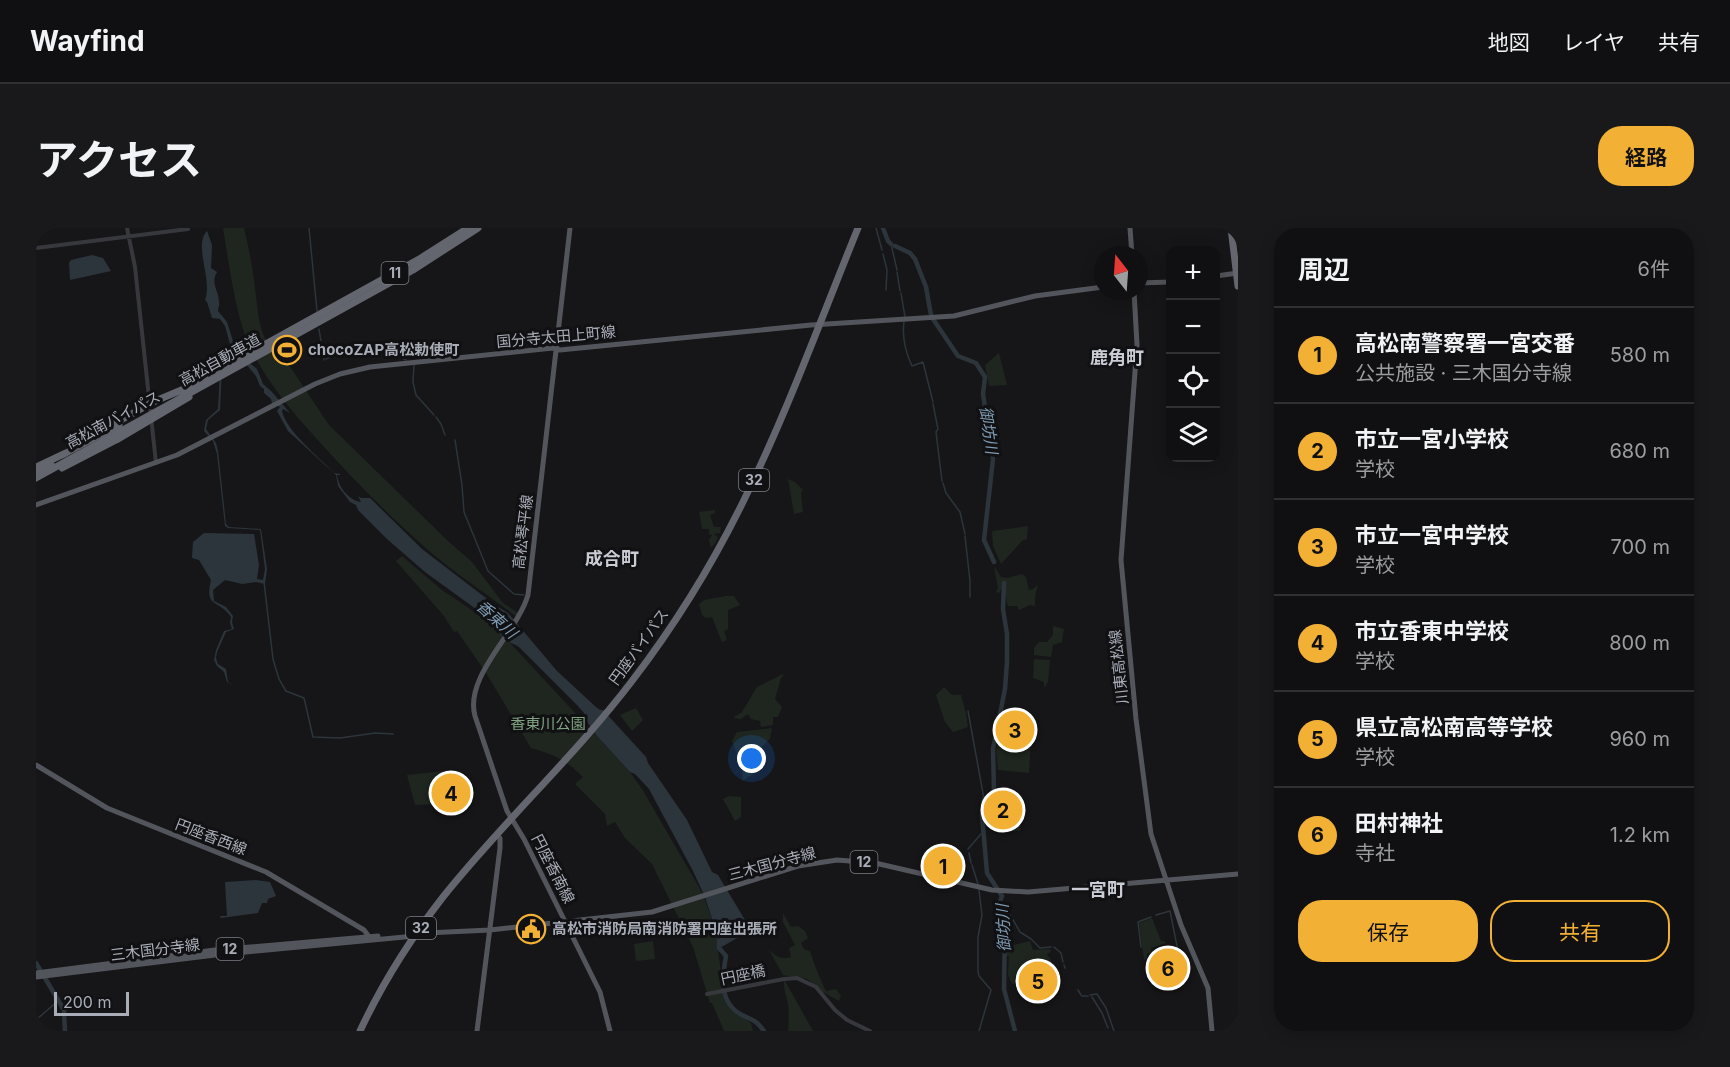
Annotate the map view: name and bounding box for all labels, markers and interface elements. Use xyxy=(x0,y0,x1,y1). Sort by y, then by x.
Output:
text: Wayfind xyxy=(30,24,145,58)
text: 地図 xyxy=(1488,30,1530,55)
text: レイヤ xyxy=(1563,30,1625,55)
text: 共有 xyxy=(1658,30,1700,55)
button: 経路 xyxy=(1598,126,1694,186)
text: アクセス xyxy=(36,134,202,185)
north arrow xyxy=(1094,246,1148,300)
map controls xyxy=(1166,246,1220,462)
button: + xyxy=(1166,246,1220,300)
text: 周辺 xyxy=(1298,254,1350,285)
text: 6件 xyxy=(1638,257,1670,281)
road number: 11 xyxy=(382,262,408,284)
button: − xyxy=(1166,300,1220,354)
street label: 国分寺太田上町線 xyxy=(495,322,617,351)
street label: 高松自動車道 xyxy=(176,329,264,390)
text: 高松南警察署一宮交番 xyxy=(1355,330,1575,356)
sports icon: chocoZAP高松勅使町 xyxy=(271,334,303,366)
place label: chocoZAP高松勅使町 xyxy=(308,340,459,359)
text: 1 xyxy=(1313,343,1322,367)
text: 580 m xyxy=(1610,343,1670,367)
district label: 鹿角町 xyxy=(1090,347,1144,368)
button: locate xyxy=(1166,354,1220,408)
text: 公共施設 · 三木国分寺線 xyxy=(1355,361,1572,385)
street label: 高松南バイパス xyxy=(62,387,163,453)
water label: 御坊川 xyxy=(976,405,1003,457)
button: layers xyxy=(1166,408,1220,462)
text: 市立一宮小学校 xyxy=(1355,426,1509,452)
text: 2 xyxy=(1311,439,1324,463)
text: 680 m xyxy=(1609,439,1670,463)
text: 学校 xyxy=(1355,457,1395,481)
road number: 32 xyxy=(739,469,769,491)
street label: 高松琴平線 xyxy=(509,494,537,570)
text: 市立一宮中学校 xyxy=(1355,522,1509,548)
text: 3 xyxy=(1311,535,1324,559)
text: 700 m xyxy=(1611,535,1670,559)
district label: 成合町 xyxy=(585,548,639,569)
text: 学校 xyxy=(1355,553,1395,577)
water label: 香東川 xyxy=(472,596,523,644)
street label: 円座バイパス xyxy=(605,605,673,689)
text: 市立香東中学校 xyxy=(1355,618,1509,644)
street label: 川東高松線 xyxy=(1105,629,1132,705)
text: 4 xyxy=(1311,631,1324,655)
text: 800 m xyxy=(1609,631,1670,655)
text: 学校 xyxy=(1355,649,1395,673)
pin: 3 xyxy=(996,708,1034,752)
park label: 香東川公園 xyxy=(510,714,586,733)
text: 県立高松南高等学校 xyxy=(1355,714,1553,740)
text: 5 xyxy=(1311,727,1324,751)
text: 960 m xyxy=(1609,727,1670,751)
your location xyxy=(737,744,766,773)
text: 学校 xyxy=(1355,745,1395,769)
pin: 4 xyxy=(432,770,470,816)
pin: 2 xyxy=(984,788,1022,832)
text: 田村神社 xyxy=(1355,810,1443,836)
street label: 円座香西線 xyxy=(173,814,250,859)
text: 6 xyxy=(1311,823,1324,847)
text: 1.2 km xyxy=(1610,823,1670,847)
street label: 円座香南線 xyxy=(528,831,579,907)
text: 寺社 xyxy=(1355,841,1395,865)
street label: 三木国分寺線 xyxy=(726,843,818,884)
pin: 1 xyxy=(924,844,962,888)
road number: 12 xyxy=(850,851,878,873)
district label: 一宮町 xyxy=(1071,879,1125,900)
button: 保存 xyxy=(1298,900,1478,962)
button: 共有 xyxy=(1490,900,1670,962)
water label: 御坊川 xyxy=(992,902,1014,952)
public building icon: 高松市消防局南消防署円座出張所 xyxy=(515,913,547,945)
road number: 32 xyxy=(406,917,436,939)
place label: 高松市消防局南消防署円座出張所 xyxy=(552,919,777,938)
street label: 三木国分寺線 xyxy=(109,935,201,964)
road number: 12 xyxy=(216,938,244,960)
pin: 6 xyxy=(1148,946,1188,990)
pin: 5 xyxy=(1018,958,1058,1004)
street label: 円座橋 xyxy=(719,961,767,988)
scale bar xyxy=(54,989,129,1016)
text: 200 m xyxy=(63,992,111,1012)

